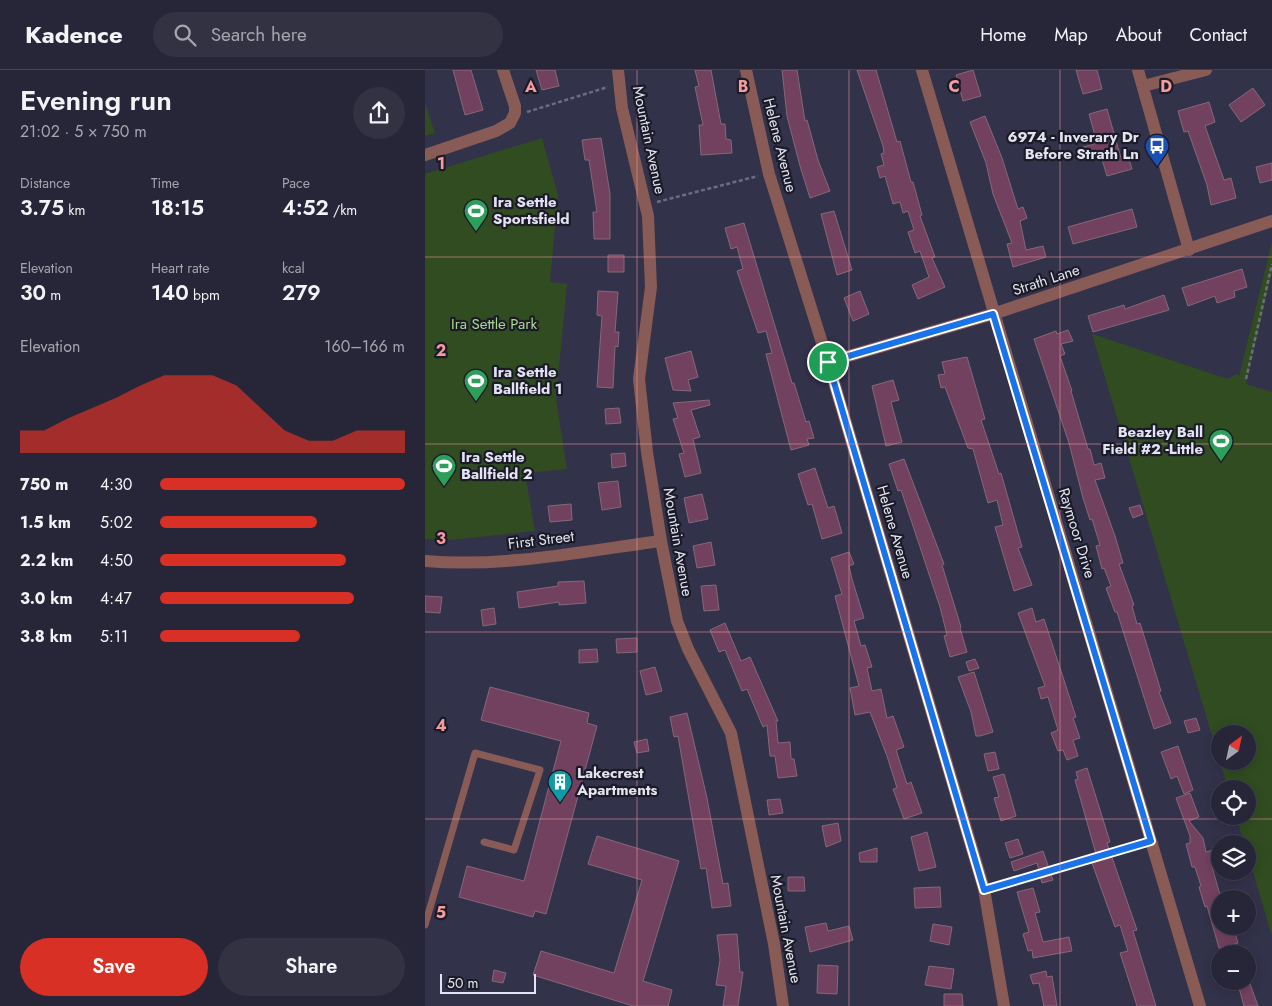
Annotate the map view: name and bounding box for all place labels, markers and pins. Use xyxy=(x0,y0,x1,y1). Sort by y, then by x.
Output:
place label: 6974 - Inverary Dr Before Strath Ln xyxy=(1008,126,1140,165)
bus stop icon: 6974 - Inverary Dr Before Strath Ln xyxy=(1144,133,1170,167)
place label: Ira Settle Sportsfield xyxy=(493,191,569,230)
sports icon: Ira Settle Sportsfield xyxy=(463,198,489,232)
pin xyxy=(807,341,849,383)
place label: Ira Settle Ballfield 1 xyxy=(493,361,562,400)
sports icon: Ira Settle Ballfield 1 xyxy=(463,368,489,402)
place label: Beazley Ball Field #2 -Little xyxy=(1102,421,1203,460)
sports icon: Beazley Ball Field #2 -Little xyxy=(1208,428,1234,462)
place label: Ira Settle Ballfield 2 xyxy=(461,446,533,485)
sports icon: Ira Settle Ballfield 2 xyxy=(431,453,457,487)
place label: Lakecrest Apartments xyxy=(576,762,658,801)
building icon: Lakecrest Apartments xyxy=(547,769,573,803)

